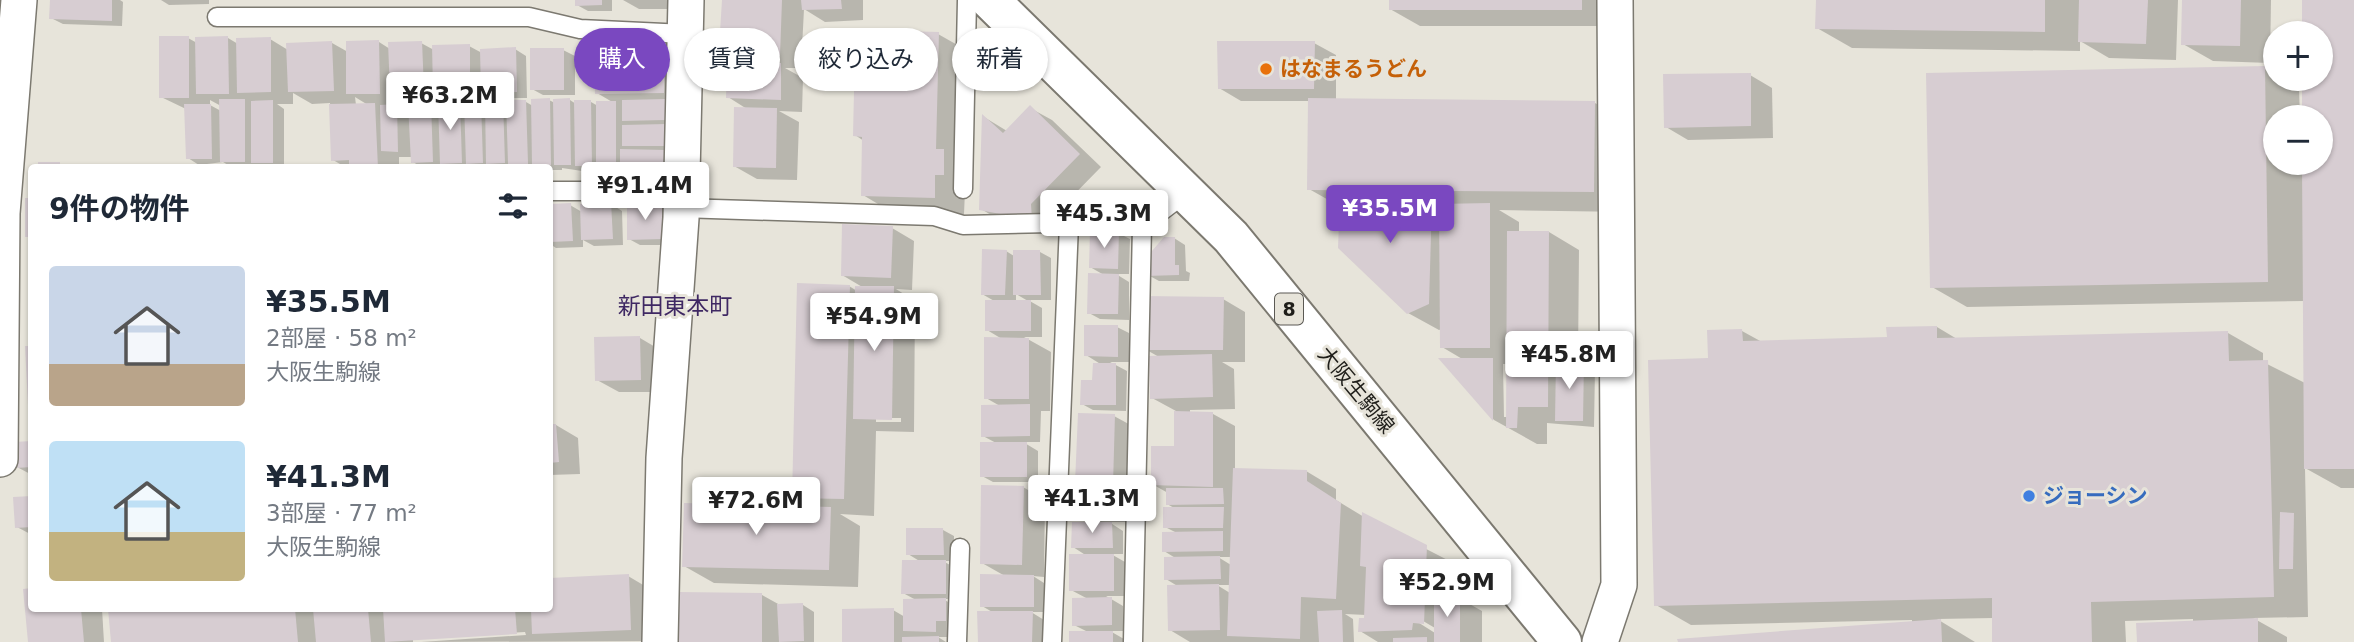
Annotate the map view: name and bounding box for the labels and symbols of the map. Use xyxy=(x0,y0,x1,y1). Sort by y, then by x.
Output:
place label: はなまるうどん xyxy=(1280,57,1427,81)
marker: はなまるうどん xyxy=(1258,61,1274,77)
pin: ¥63.2M xyxy=(393,72,507,132)
pin: ¥91.4M xyxy=(588,162,702,222)
pin: ¥35.5M xyxy=(1333,186,1447,245)
pin: ¥45.3M xyxy=(1047,190,1161,250)
district label: 新田東本町 xyxy=(618,293,733,319)
pin: ¥54.9M xyxy=(817,294,931,353)
road number: 8 xyxy=(1275,294,1303,324)
pin: ¥45.8M xyxy=(1512,332,1626,391)
street label: 大阪生駒線 xyxy=(1313,342,1399,438)
pin: ¥41.3M xyxy=(1035,476,1149,535)
pin: ¥72.6M xyxy=(699,477,813,537)
place label: ジョーシン xyxy=(2043,484,2148,508)
marker: ジョーシン xyxy=(2021,488,2037,504)
pin: ¥52.9M xyxy=(1390,560,1504,619)

